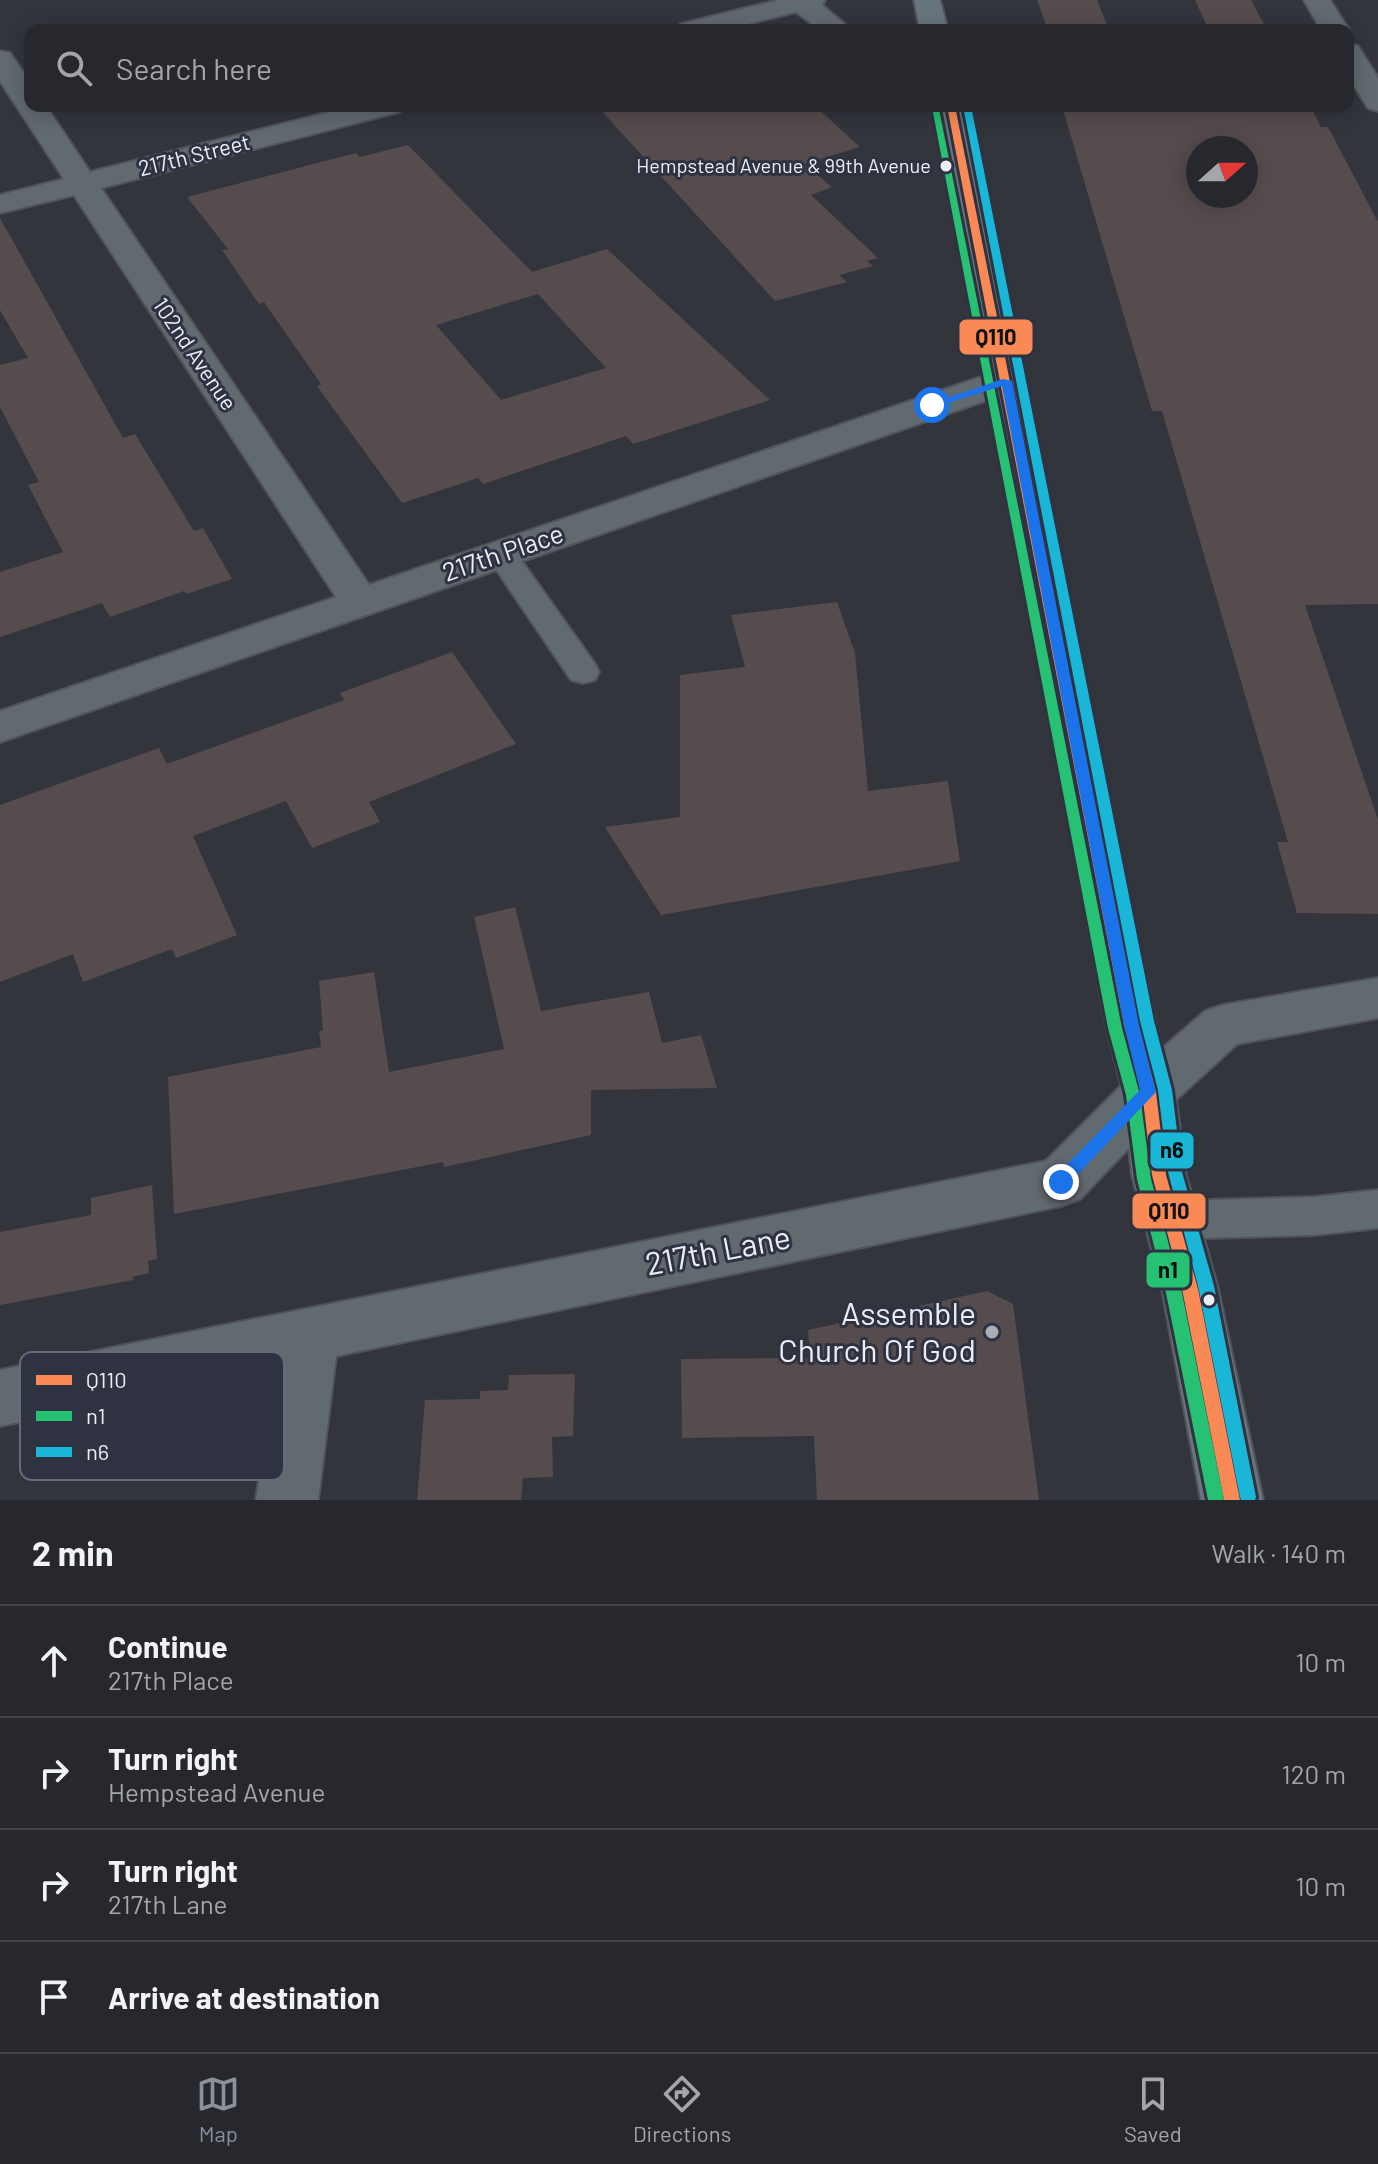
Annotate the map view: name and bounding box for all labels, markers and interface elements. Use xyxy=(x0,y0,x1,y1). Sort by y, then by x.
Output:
search box xyxy=(24,24,1354,112)
icon: search xyxy=(52,46,96,90)
text: Search here xyxy=(116,50,272,86)
street label: 217th Street xyxy=(135,128,252,180)
north arrow xyxy=(1186,136,1258,208)
place label: Hempstead Avenue & 99th Avenue xyxy=(636,153,931,177)
marker: Hempstead Avenue & 99th Avenue xyxy=(938,158,954,174)
street label: 102nd Avenue xyxy=(149,292,243,415)
line badge: Q110 xyxy=(958,318,1034,356)
text: Q110 xyxy=(975,323,1017,349)
route start xyxy=(914,387,950,423)
street label: 217th Place xyxy=(438,516,567,587)
line badge: n6 xyxy=(1149,1131,1195,1170)
text: n6 xyxy=(1160,1136,1184,1162)
route end xyxy=(1043,1164,1079,1200)
line badge: Q110 xyxy=(1131,1192,1207,1230)
text: Q110 xyxy=(1148,1197,1190,1223)
street label: 217th Lane xyxy=(642,1216,793,1282)
line badge: n1 xyxy=(1145,1251,1191,1289)
text: n1 xyxy=(1158,1256,1178,1282)
unlabelled marker xyxy=(1201,1292,1217,1308)
place label: Assemble Church Of God xyxy=(778,1293,976,1368)
marker: Assemble Church Of God xyxy=(983,1323,1001,1341)
legend xyxy=(20,1352,284,1480)
text: Q110 xyxy=(86,1366,127,1392)
text: n1 xyxy=(86,1402,106,1428)
text: n6 xyxy=(86,1438,109,1464)
text: 2 min xyxy=(32,1532,114,1573)
text: Walk · 140 m xyxy=(1211,1537,1346,1568)
text: Continue xyxy=(108,1628,228,1664)
icon: ahead xyxy=(32,1639,76,1683)
text: 10 m xyxy=(1296,1646,1346,1677)
text: 217th Place xyxy=(108,1664,234,1695)
text: Turn right xyxy=(108,1740,238,1776)
icon: right xyxy=(32,1751,76,1795)
text: 120 m xyxy=(1282,1758,1346,1789)
text: Hempstead Avenue xyxy=(108,1776,325,1807)
text: Turn right xyxy=(108,1852,238,1888)
icon: right xyxy=(32,1863,76,1907)
text: 10 m xyxy=(1296,1870,1346,1901)
text: 217th Lane xyxy=(108,1888,227,1919)
icon: arrive xyxy=(32,1975,76,2019)
text: Arrive at destination xyxy=(108,1979,380,2015)
tab: Map xyxy=(196,2072,240,2146)
tab: Directions xyxy=(633,2072,731,2146)
tab: Saved xyxy=(1124,2072,1182,2146)

